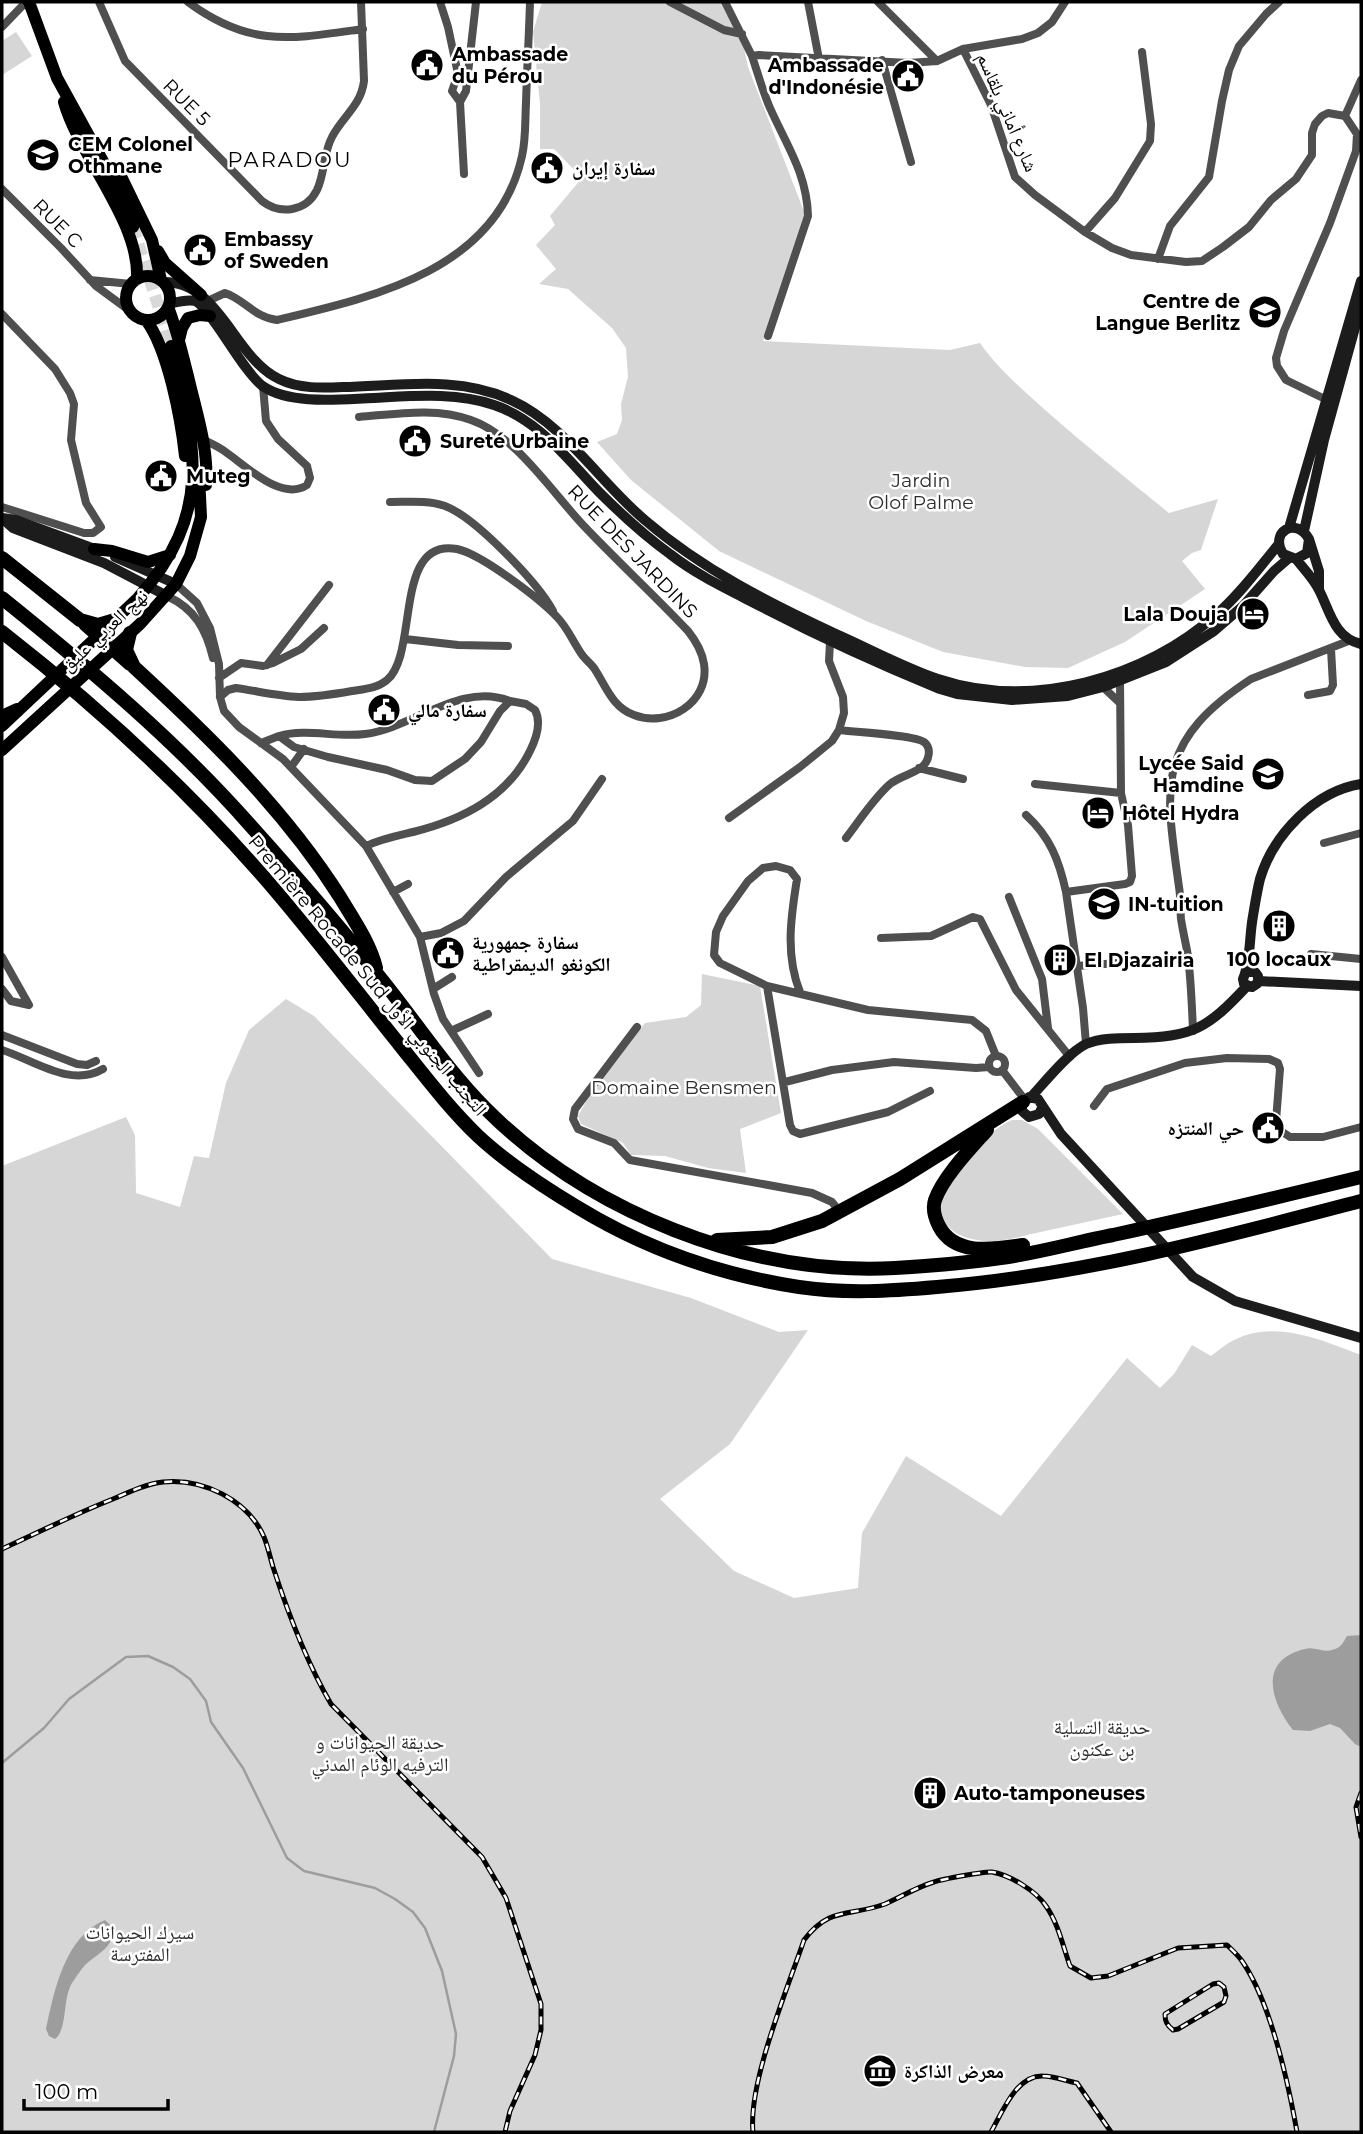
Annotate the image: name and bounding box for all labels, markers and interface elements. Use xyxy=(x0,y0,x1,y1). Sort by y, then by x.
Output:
place label: Ambassade du Pérou xyxy=(451,43,568,88)
public building icon: Ambassade du Pérou xyxy=(408,46,446,84)
street label: شارع أماني بلقاسم xyxy=(969,49,1043,177)
place label: Ambassade d'Indonésie xyxy=(767,54,884,99)
public building icon: Ambassade d'Indonésie xyxy=(889,57,927,95)
street label: RUE 5 xyxy=(158,74,215,131)
place label: CEM Colonel Othmane xyxy=(68,133,193,178)
school or university icon: CEM Colonel Othmane xyxy=(24,136,62,174)
district label: PARADOU xyxy=(227,147,353,172)
public building icon: سفارة إيران xyxy=(528,149,566,187)
place label: سفارة إيران xyxy=(572,157,656,181)
street label: RUE C xyxy=(28,194,87,253)
place label: Embassy of Sweden xyxy=(224,228,329,273)
public building icon: Embassy of Sweden xyxy=(181,231,219,269)
place label: Centre de Langue Berlitz xyxy=(1095,290,1240,335)
school or university icon: Centre de Langue Berlitz xyxy=(1246,293,1284,331)
public building icon: Sureté Urbaine xyxy=(396,422,434,460)
place label: Sureté Urbaine xyxy=(440,430,589,453)
public building icon: Muteg xyxy=(142,457,180,495)
place label: Muteg xyxy=(186,465,250,488)
park label: Jardin Olof Palme xyxy=(868,469,974,514)
street label: RUE DES JARDINS xyxy=(563,480,702,623)
street label: نهج العربي عليق xyxy=(56,584,155,679)
hotel icon: Lala Douja xyxy=(1234,595,1272,633)
place label: Lala Douja xyxy=(1123,603,1228,626)
public building icon: سفارة مالي xyxy=(365,691,403,729)
place label: سفارة مالي xyxy=(408,699,487,726)
place label: Lycée Said Hamdine xyxy=(1138,752,1244,797)
school or university icon: Lycée Said Hamdine xyxy=(1249,755,1287,793)
hotel icon: Hôtel Hydra xyxy=(1079,794,1117,832)
place label: Hôtel Hydra xyxy=(1122,802,1240,825)
street label: Première Rocade Sud التجنب الجنوبي الأول xyxy=(240,830,492,1123)
school or university icon: IN-tuition xyxy=(1085,885,1123,923)
place label: IN-tuition xyxy=(1128,893,1224,916)
building icon: 100 locaux xyxy=(1260,907,1298,945)
place label: سفارة جمهورية الكونغو الديمقراطية xyxy=(472,931,611,976)
public building icon: سفارة جمهورية الكونغو الديمقراطية xyxy=(429,934,467,972)
building icon: El Djazairia xyxy=(1041,941,1079,979)
place label: 100 locaux xyxy=(1227,948,1332,971)
place label: El Djazairia xyxy=(1084,949,1194,972)
park label: Domaine Bensmen xyxy=(591,1076,777,1099)
public building icon: حي المنتزه xyxy=(1249,1109,1287,1147)
place label: حي المنتزه xyxy=(1168,1117,1244,1144)
park label: حديقة التسلية بن عكنون xyxy=(1054,1716,1150,1761)
park label: حديقة الحيوانات و الترفيه الوئام المدني xyxy=(312,1731,448,1780)
building icon: Auto-tamponeuses xyxy=(911,1774,949,1812)
place label: Auto-tamponeuses xyxy=(953,1782,1145,1805)
park label: سيرك الحيوانات المفترسة xyxy=(86,1921,194,1966)
museum icon: معرض الذاكرة xyxy=(861,2052,899,2090)
place label: معرض الذاكرة xyxy=(904,2060,1004,2083)
scale bar xyxy=(24,2068,168,2112)
text: 100 m xyxy=(35,2079,98,2104)

